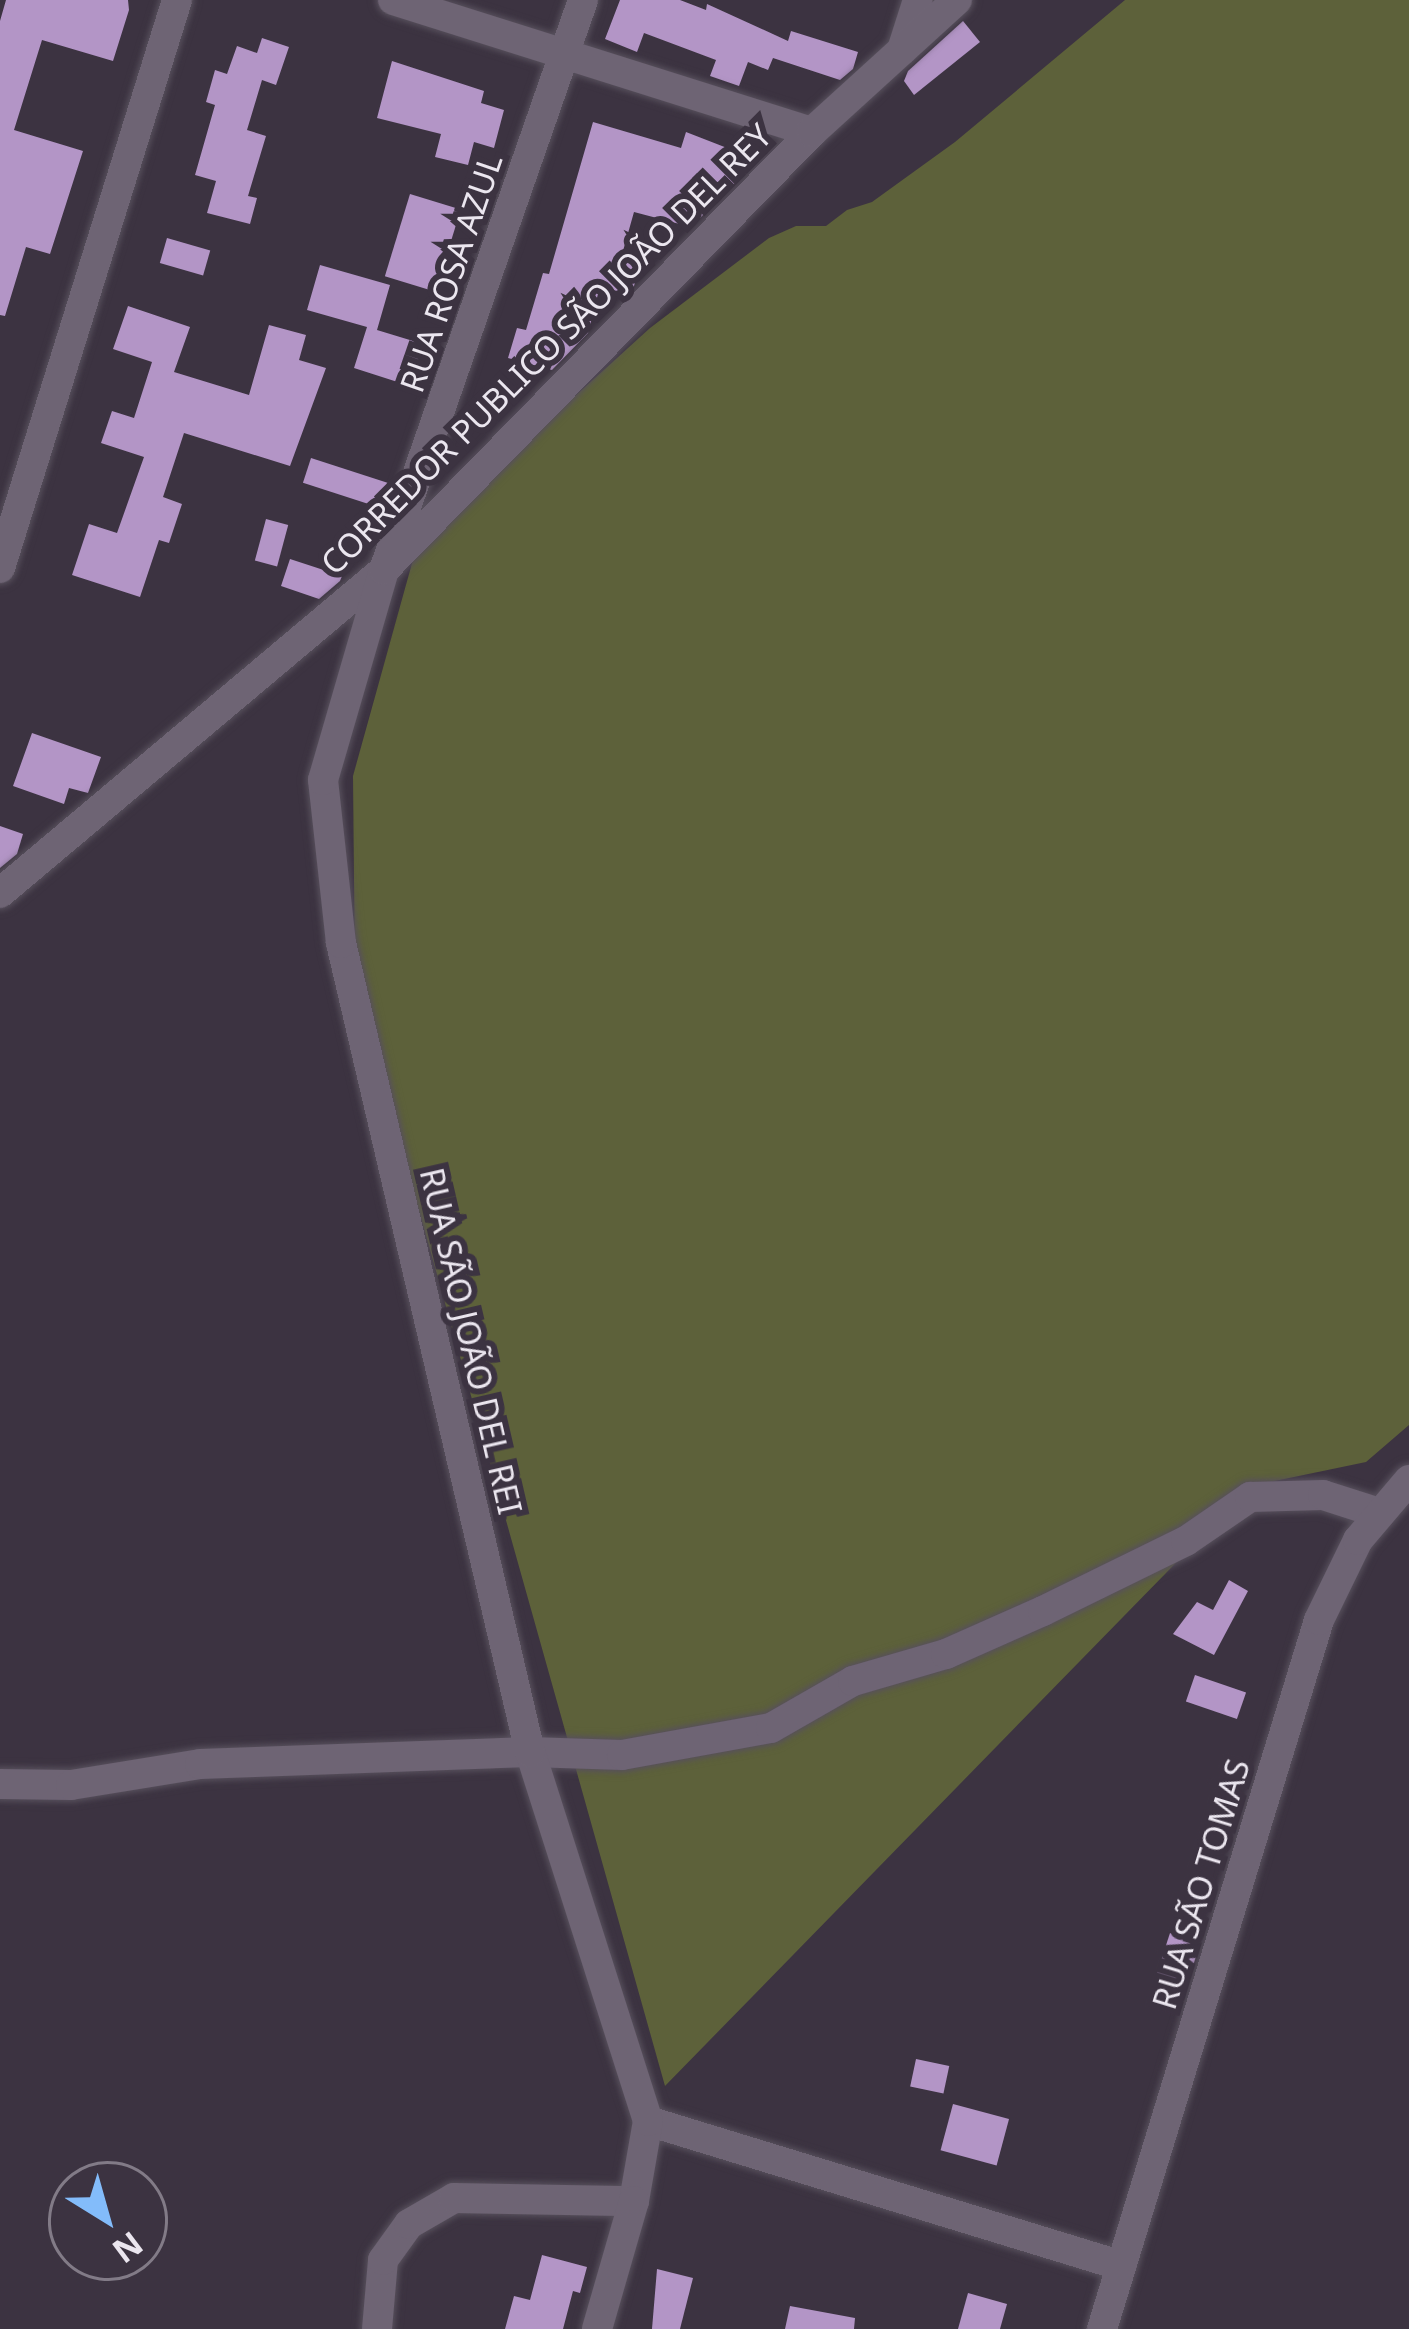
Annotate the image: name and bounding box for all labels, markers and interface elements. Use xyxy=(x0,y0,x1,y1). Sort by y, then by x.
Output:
street label: CORREDOR PUBLICO SÃO JOÃO DEL REY xyxy=(313,116,779,582)
street label: RUA ROSA AZUL xyxy=(392,149,510,397)
street label: RUA SÃO JOÃO DEL REI xyxy=(412,1164,530,1518)
street label: RUA SÃO TOMAS xyxy=(1144,1754,1258,2014)
north arrow xyxy=(48,2161,168,2281)
text: N xyxy=(104,2222,152,2274)

